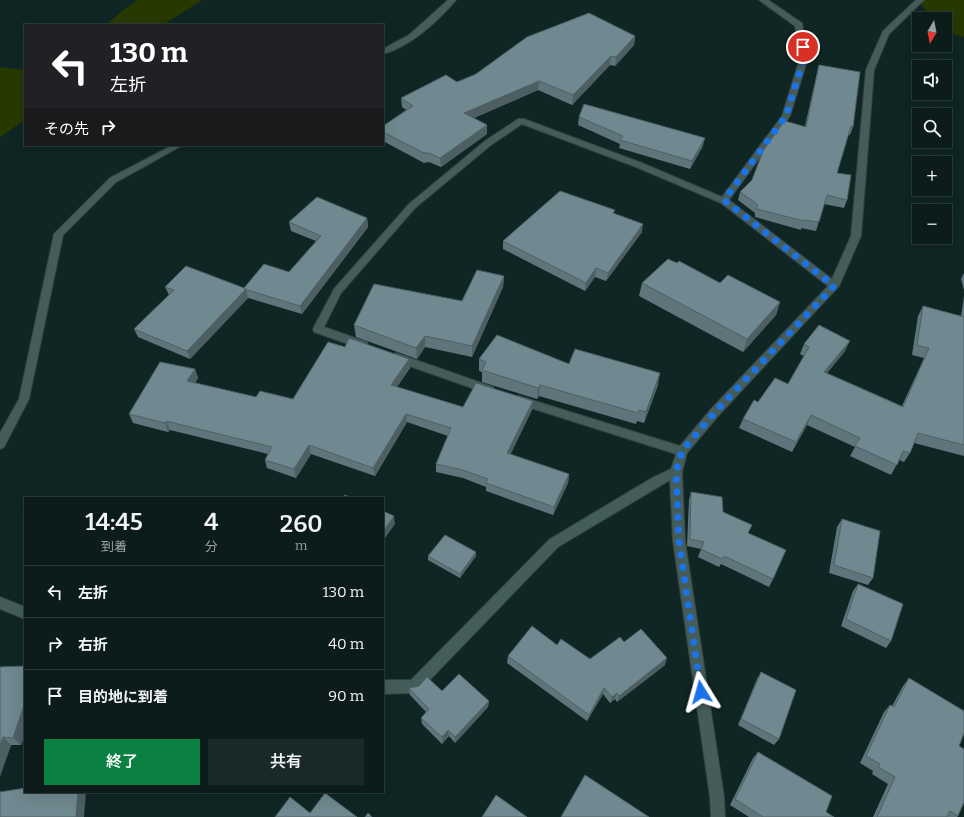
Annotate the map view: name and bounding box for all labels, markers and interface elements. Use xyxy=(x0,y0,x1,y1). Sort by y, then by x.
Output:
north arrow xyxy=(912,12,952,52)
map controls xyxy=(912,12,952,244)
pin xyxy=(786,30,820,64)
text: 130 m xyxy=(110,36,188,69)
icon: arrive xyxy=(792,36,814,58)
icon: left xyxy=(44,40,96,92)
button: sound xyxy=(912,60,952,100)
text: 左折 xyxy=(110,74,146,96)
button: search xyxy=(912,108,952,148)
icon: right xyxy=(97,116,119,138)
text: その先 xyxy=(44,120,89,138)
button: + xyxy=(912,156,952,196)
button: − xyxy=(912,204,952,244)
text: 14:45 xyxy=(85,508,143,536)
text: 4 xyxy=(204,508,219,536)
text: 260 xyxy=(280,510,323,538)
text: m xyxy=(295,538,307,553)
text: 到着 xyxy=(101,539,127,554)
text: 分 xyxy=(205,539,218,554)
icon: left xyxy=(44,581,66,603)
text: 130 m xyxy=(322,583,364,601)
text: 左折 xyxy=(78,584,108,602)
icon: right xyxy=(44,633,66,655)
text: 40 m xyxy=(328,635,364,653)
text: 右折 xyxy=(78,636,108,654)
position arrow xyxy=(680,671,722,713)
icon: arrive xyxy=(44,685,66,707)
text: 90 m xyxy=(328,687,364,705)
text: 目的地に到着 xyxy=(78,688,168,706)
button: 終了 xyxy=(44,739,200,785)
button: 共有 xyxy=(208,739,364,785)

